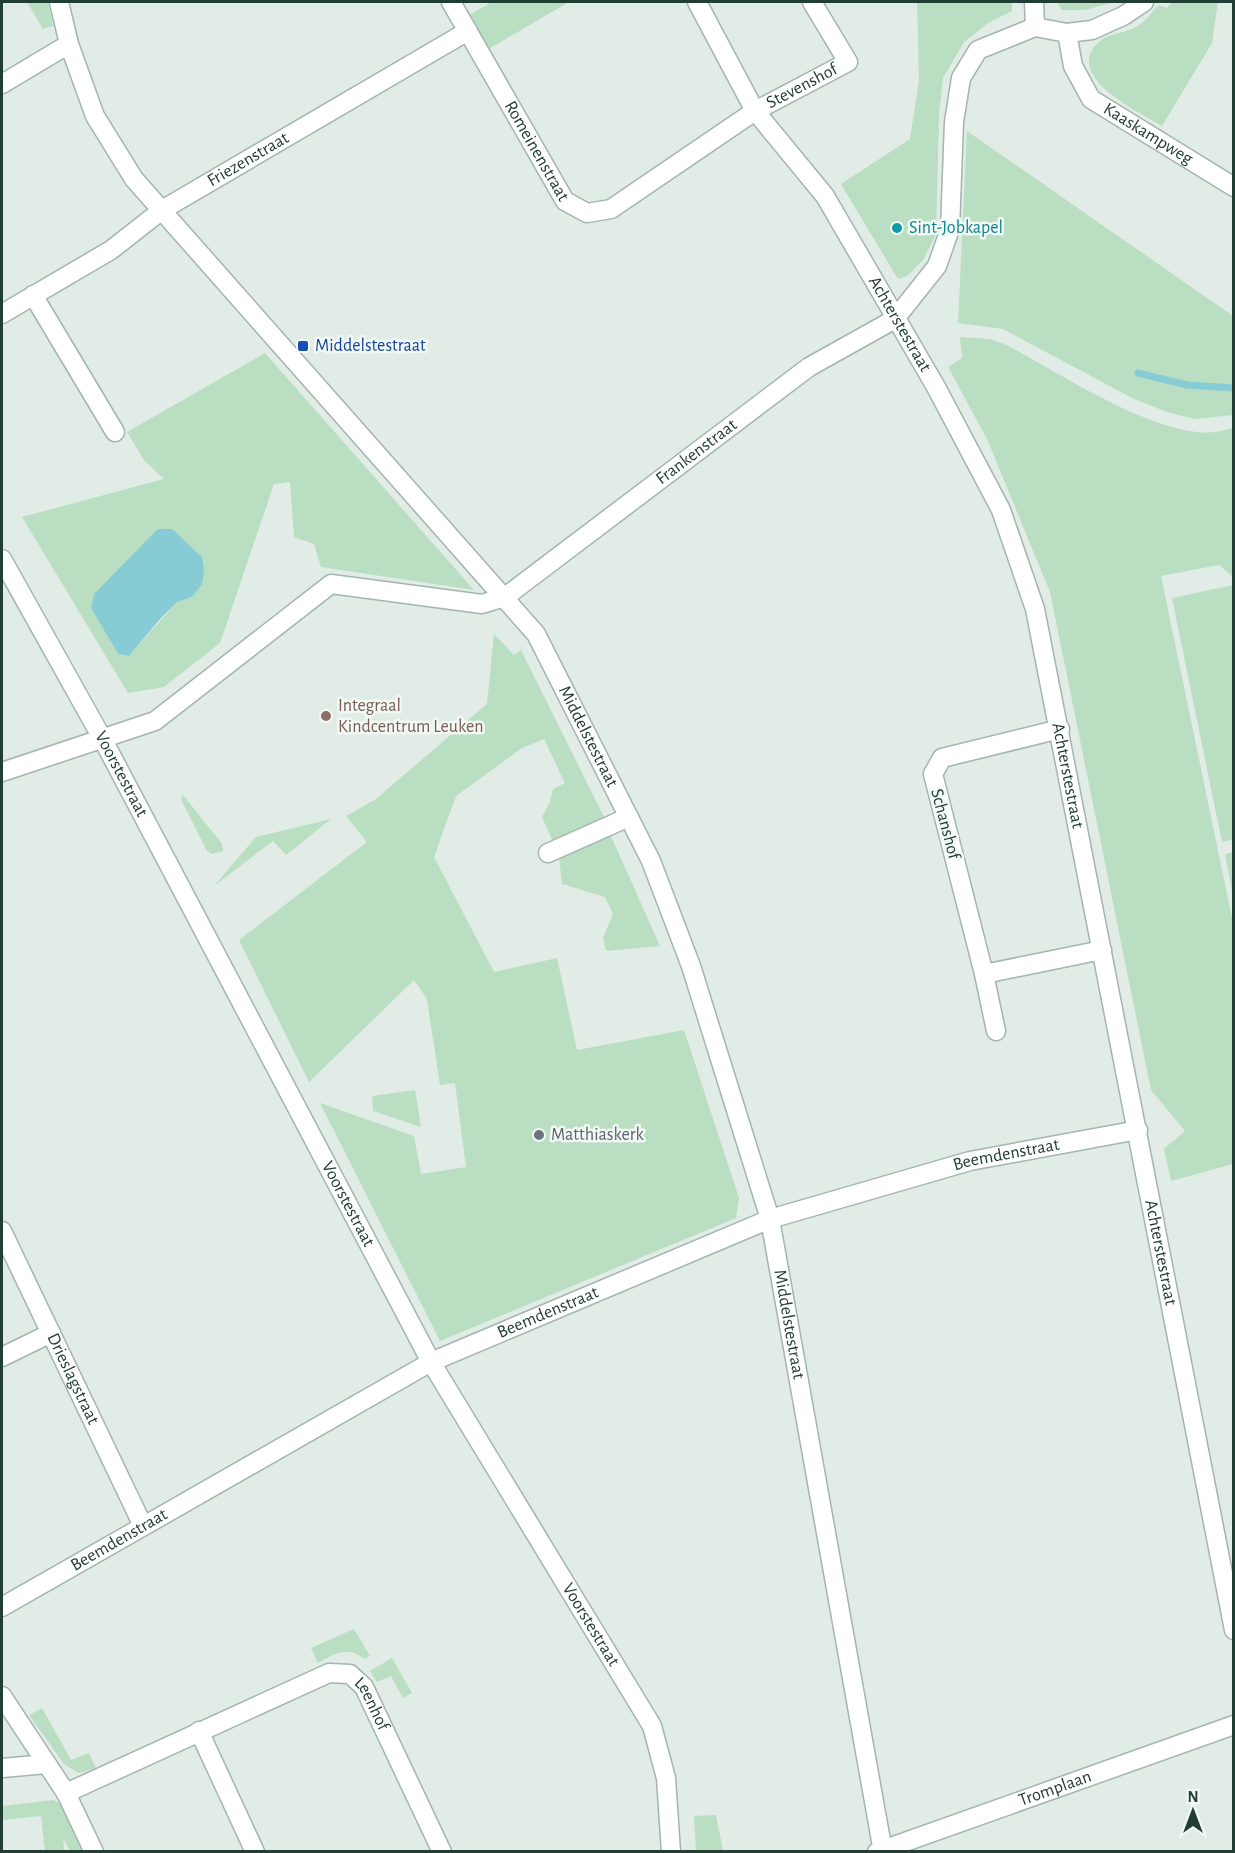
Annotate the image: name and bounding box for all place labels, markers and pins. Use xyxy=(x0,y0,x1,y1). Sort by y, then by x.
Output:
place label: Sint-Jobkapel xyxy=(909,219,1003,237)
marker: Sint-Jobkapel xyxy=(890,221,904,235)
place label: Middelstestraat xyxy=(315,337,426,355)
marker: Middelstestraat xyxy=(296,339,310,353)
place label: Integraal Kindcentrum Leuken xyxy=(338,697,483,736)
marker: Integraal Kindcentrum Leuken xyxy=(319,709,333,723)
place label: Matthiaskerk xyxy=(551,1126,645,1144)
marker: Matthiaskerk xyxy=(532,1128,546,1142)

